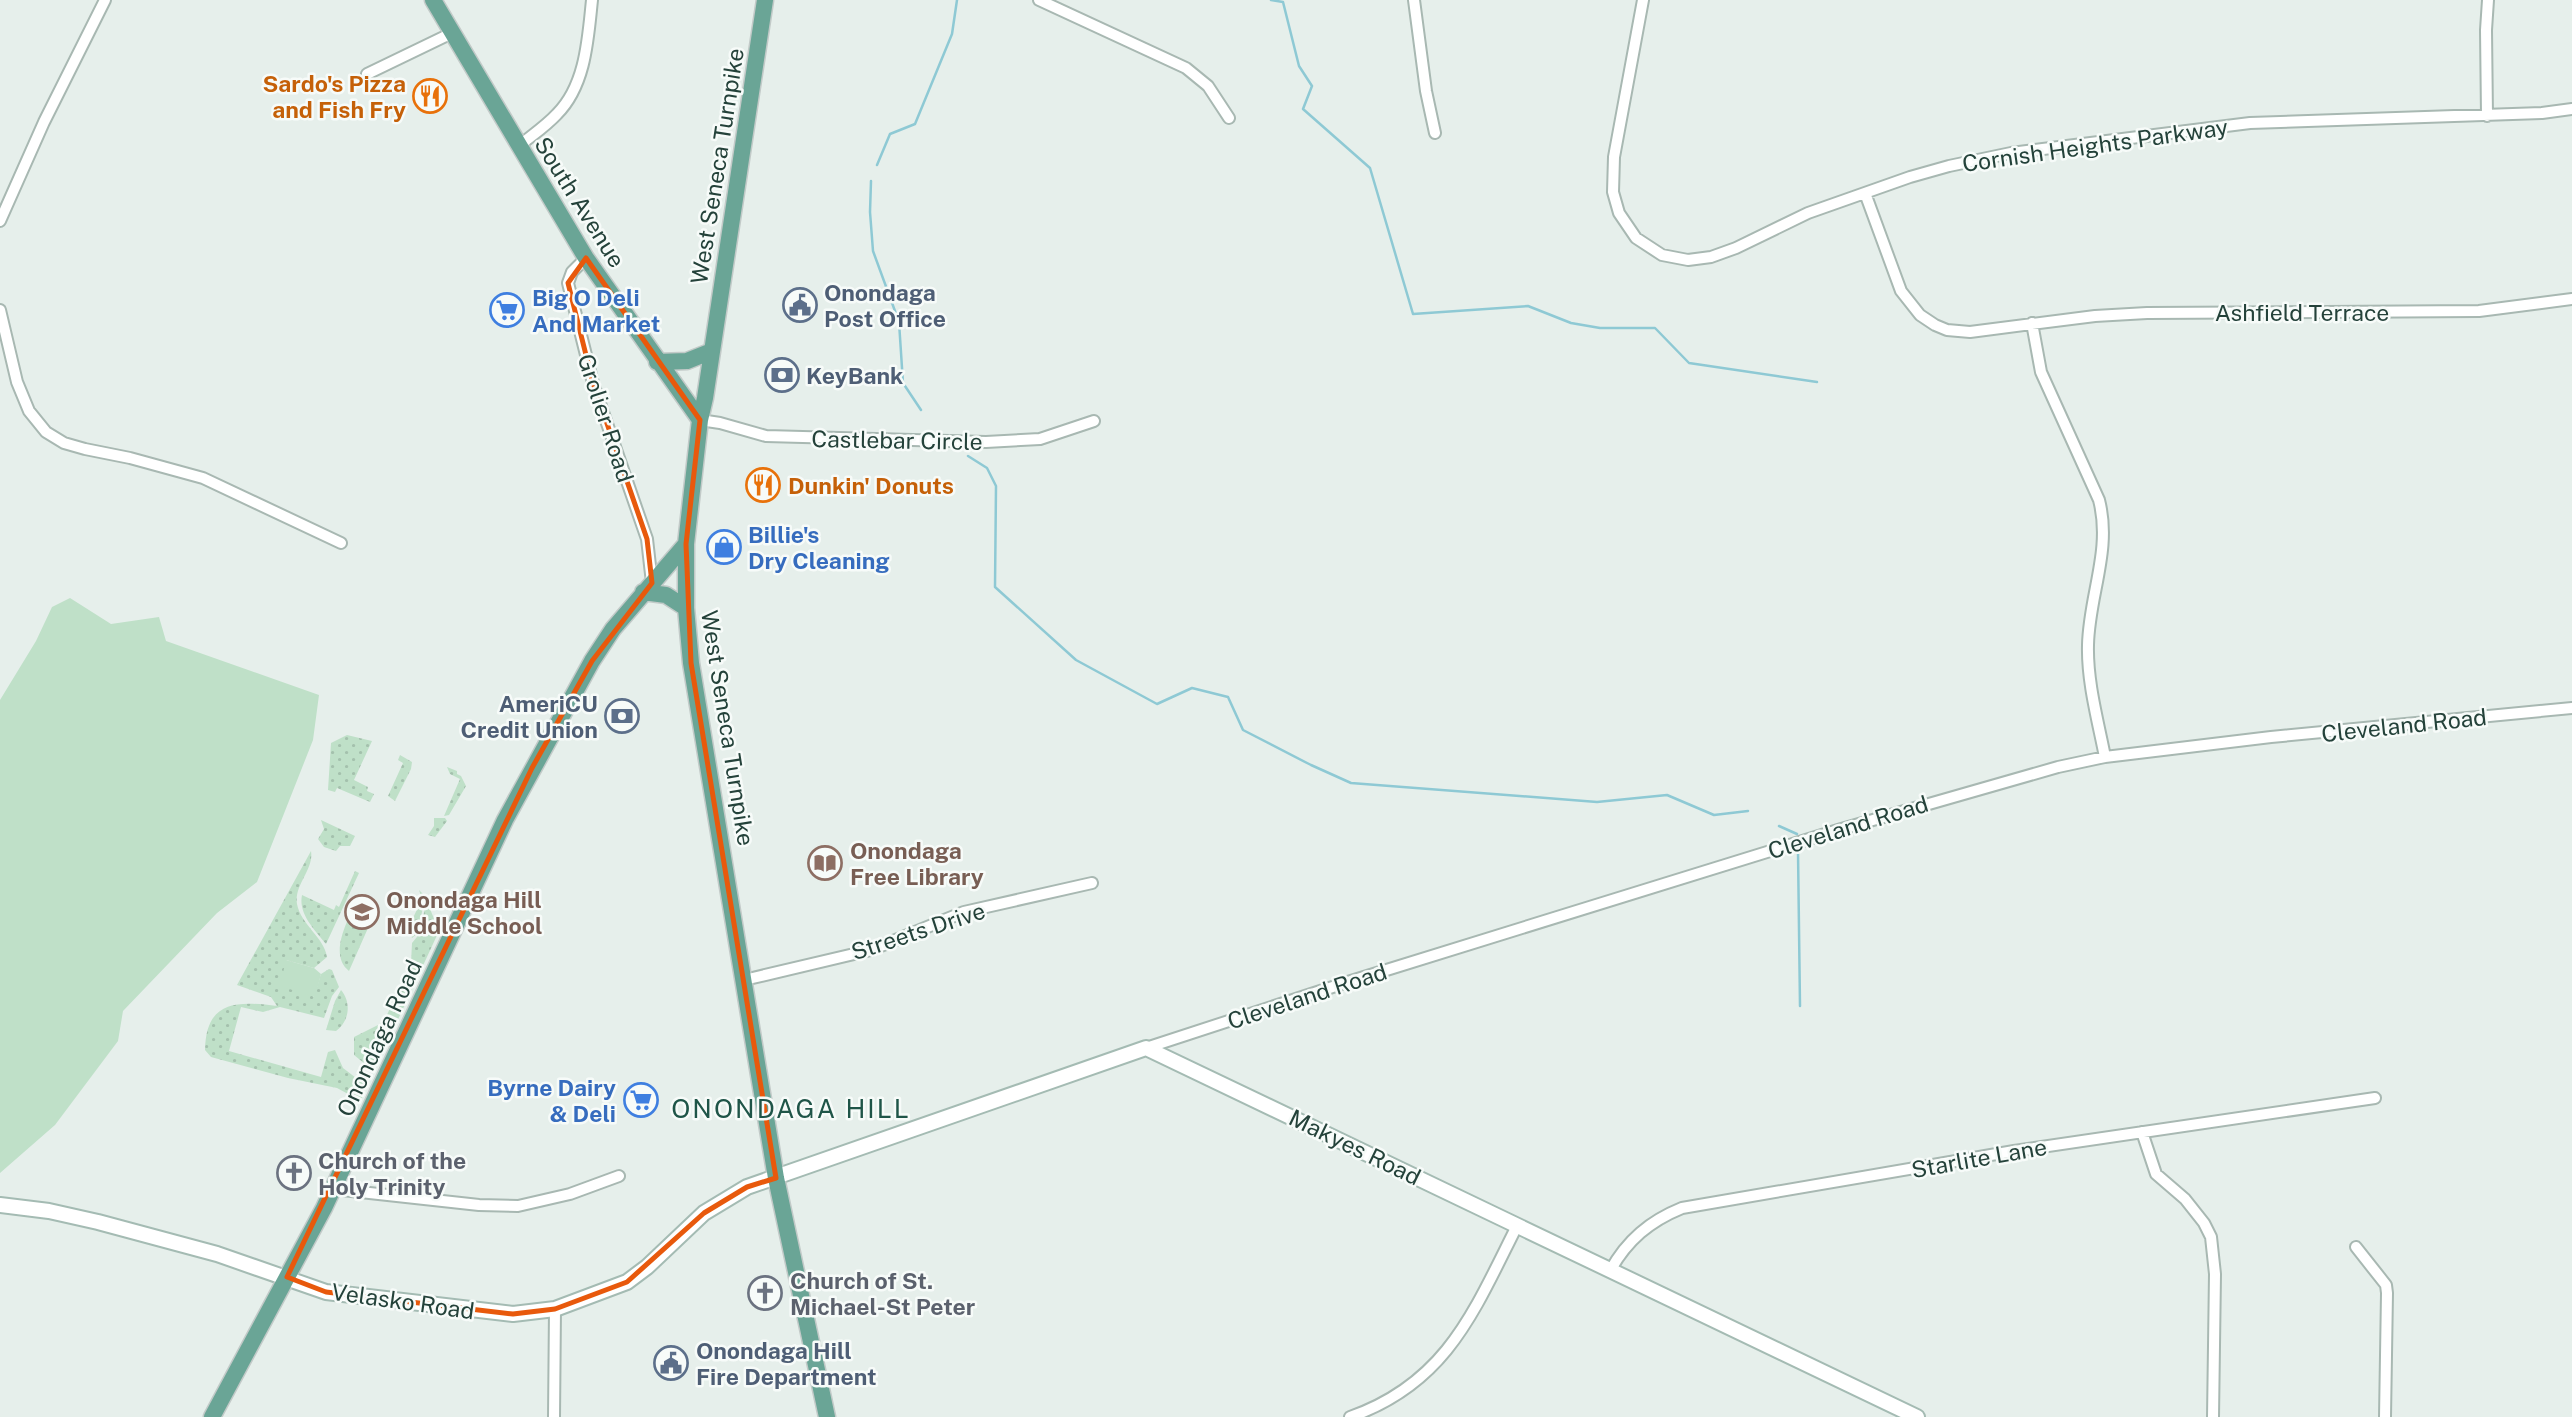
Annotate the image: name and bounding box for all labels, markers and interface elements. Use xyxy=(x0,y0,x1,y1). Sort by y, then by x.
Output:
street label: West Seneca Turnpike xyxy=(685,46,749,286)
place label: Sardo's Pizza and Fish Fry xyxy=(263,70,406,123)
restaurant icon: Sardo's Pizza and Fish Fry xyxy=(411,77,449,115)
street label: Cornish Heights Parkway xyxy=(1960,113,2230,177)
street label: South Avenue xyxy=(529,132,631,272)
place label: Onondaga Post Office xyxy=(824,279,946,332)
place label: Big O Deli And Market xyxy=(532,284,660,337)
public building icon: Onondaga Post Office xyxy=(781,286,819,324)
supermarket icon: Big O Deli And Market xyxy=(488,291,526,329)
street label: Ashfield Terrace xyxy=(2215,299,2389,326)
street label: Grolier Road xyxy=(573,350,639,486)
bank icon: KeyBank xyxy=(763,356,801,394)
place label: KeyBank xyxy=(806,362,903,389)
street label: Castlebar Circle xyxy=(811,425,983,455)
restaurant icon: Dunkin' Donuts xyxy=(744,466,782,504)
place label: Dunkin' Donuts xyxy=(788,472,954,499)
place label: Billie's Dry Cleaning xyxy=(748,521,890,574)
shop icon: Billie's Dry Cleaning xyxy=(705,528,743,566)
street label: West Seneca Turnpike xyxy=(696,608,760,848)
place label: AmeriCU Credit Union xyxy=(460,690,598,743)
bank icon: AmeriCU Credit Union xyxy=(603,697,641,735)
street label: Cleveland Road xyxy=(2320,703,2488,747)
street label: Cleveland Road xyxy=(1765,790,1931,864)
place label: Onondaga Free Library xyxy=(850,837,984,890)
library icon: Onondaga Free Library xyxy=(806,844,844,882)
place label: Onondaga Hill Middle School xyxy=(386,886,543,939)
school or university icon: Onondaga Hill Middle School xyxy=(343,893,381,931)
street label: Streets Drive xyxy=(848,897,988,965)
street label: Onondaga Road xyxy=(331,955,427,1121)
street label: Cleveland Road xyxy=(1224,958,1390,1034)
place label: Byrne Dairy & Deli xyxy=(487,1074,616,1127)
supermarket icon: Byrne Dairy & Deli xyxy=(622,1081,660,1119)
district label: ONONDAGA HILL xyxy=(671,1093,911,1124)
street label: Makyes Road xyxy=(1285,1104,1425,1190)
street label: Starlite Lane xyxy=(1909,1133,2049,1183)
place label: Church of the Holy Trinity xyxy=(318,1147,466,1200)
church icon: Church of the Holy Trinity xyxy=(275,1154,313,1192)
place label: Church of St. Michael-St Peter xyxy=(790,1267,975,1320)
church icon: Church of St. Michael-St Peter xyxy=(746,1274,784,1312)
street label: Velasko Road xyxy=(330,1278,476,1324)
place label: Onondaga Hill Fire Department xyxy=(696,1337,877,1390)
public building icon: Onondaga Hill Fire Department xyxy=(652,1344,690,1382)

